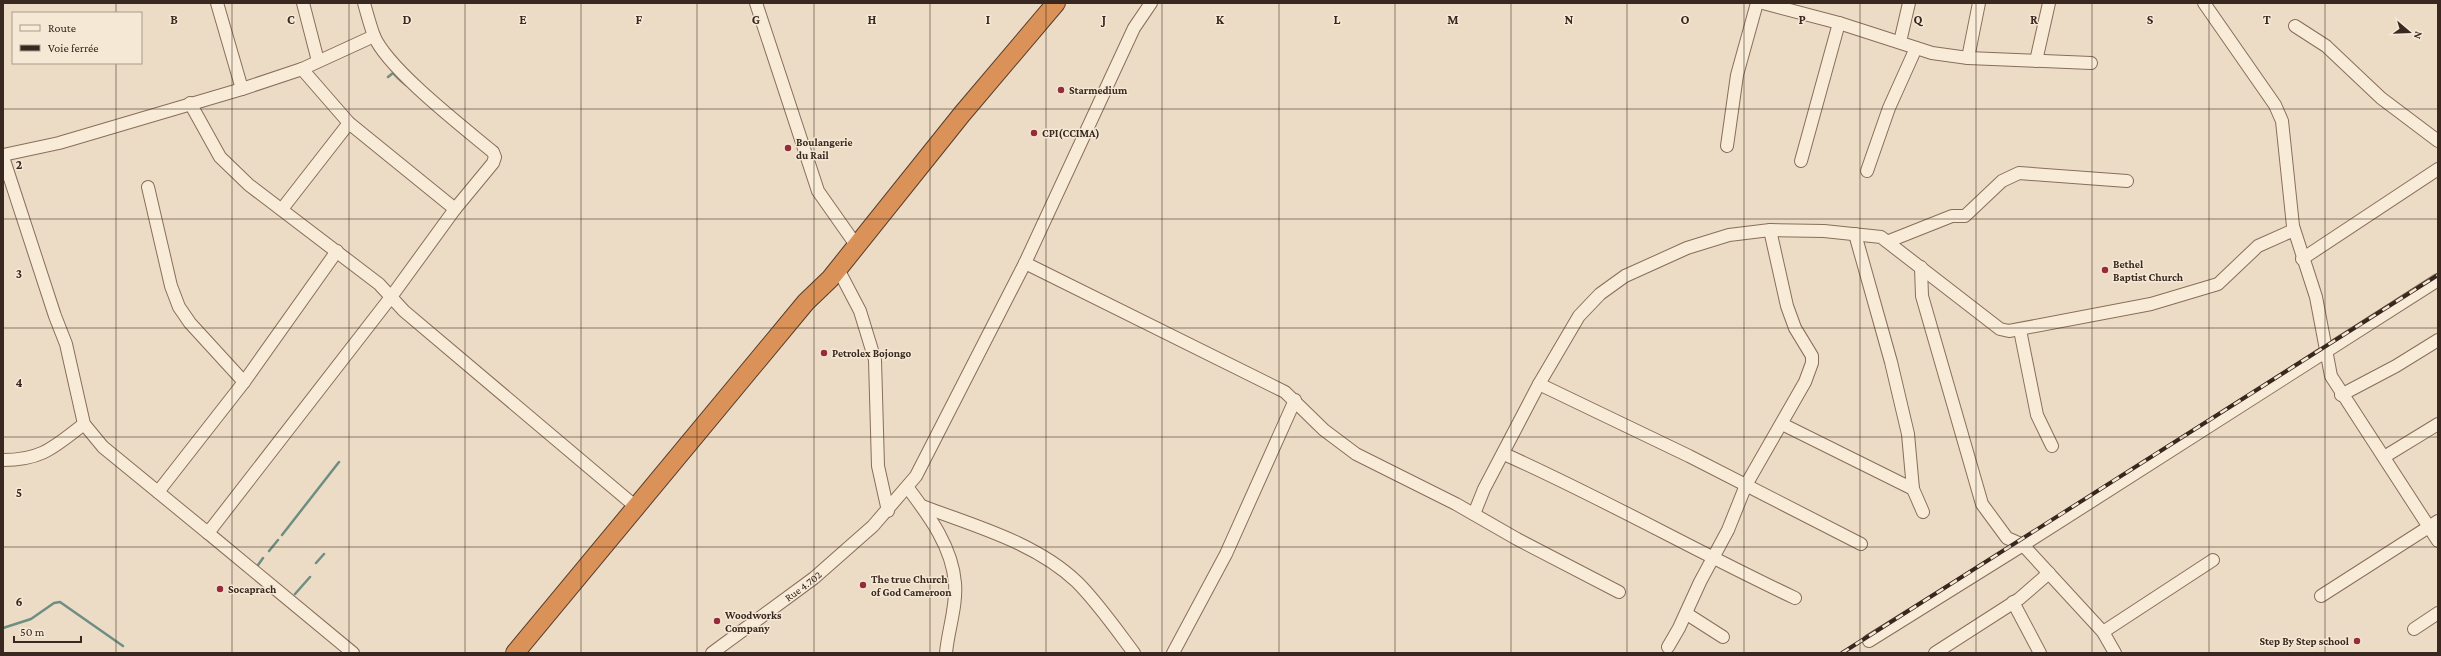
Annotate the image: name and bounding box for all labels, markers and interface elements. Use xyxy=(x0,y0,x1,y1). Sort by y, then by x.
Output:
legend xyxy=(12,12,142,64)
text: B xyxy=(170,12,178,27)
text: C xyxy=(287,12,295,27)
text: D xyxy=(403,12,412,27)
text: E xyxy=(519,12,527,27)
text: F xyxy=(636,12,643,27)
text: G xyxy=(752,12,760,27)
text: H xyxy=(868,12,877,27)
text: I xyxy=(986,12,990,27)
text: J xyxy=(1100,12,1106,27)
text: K xyxy=(1216,12,1225,27)
text: L xyxy=(1334,12,1341,27)
text: M xyxy=(1447,12,1459,27)
text: N xyxy=(1565,12,1574,27)
text: O xyxy=(1681,12,1690,27)
text: P xyxy=(1798,12,1806,27)
text: Q xyxy=(1914,12,1924,27)
text: R xyxy=(2030,12,2038,27)
text: S xyxy=(2147,12,2154,27)
text: T xyxy=(2263,12,2271,27)
north arrow xyxy=(2389,12,2429,52)
text: Route xyxy=(48,21,76,35)
text: N xyxy=(2411,30,2425,41)
text: Voie ferrée xyxy=(48,41,99,55)
place label: Starmedium xyxy=(1069,84,1128,96)
marker: Starmedium xyxy=(1056,85,1066,95)
place label: CPI(CCIMA) xyxy=(1042,127,1100,140)
marker: CPI(CCIMA) xyxy=(1029,128,1039,138)
place label: Boulangerie du Rail xyxy=(796,136,853,161)
marker: Boulangerie du Rail xyxy=(783,143,793,153)
text: 2 xyxy=(16,157,23,172)
place label: Bethel Baptist Church xyxy=(2113,258,2184,283)
marker: Bethel Baptist Church xyxy=(2100,265,2110,275)
text: 3 xyxy=(16,266,22,281)
place label: Petrolex Bojongo xyxy=(832,347,911,360)
marker: Petrolex Bojongo xyxy=(819,348,829,358)
text: 4 xyxy=(15,375,23,390)
text: 5 xyxy=(16,485,22,500)
street label: Rue 4.702 xyxy=(782,568,824,604)
place label: The true Church of God Cameroon xyxy=(871,573,952,598)
marker: The true Church of God Cameroon xyxy=(858,580,868,590)
place label: Socaprach xyxy=(228,583,277,595)
marker: Socaprach xyxy=(215,584,225,594)
text: 6 xyxy=(15,594,23,609)
place label: Woodworks Company xyxy=(724,609,782,634)
marker: Woodworks Company xyxy=(712,616,722,626)
scale bar xyxy=(14,618,81,644)
text: 50 m xyxy=(20,625,45,639)
place label: Step By Step school xyxy=(2260,635,2350,647)
marker: Step By Step school xyxy=(2352,636,2362,646)

